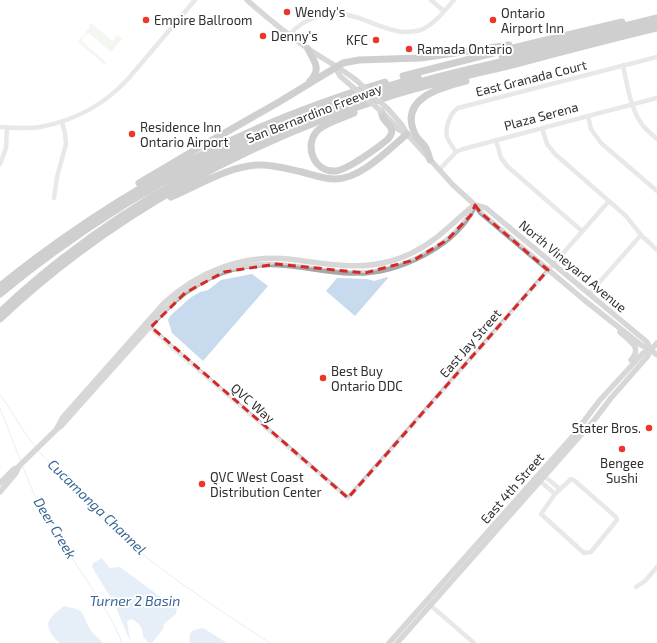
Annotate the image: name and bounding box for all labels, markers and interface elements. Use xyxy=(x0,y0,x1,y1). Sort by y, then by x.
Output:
place label: Wendy's xyxy=(295,4,345,20)
place label: Ontario Airport Inn xyxy=(501,5,564,36)
marker: Wendy's xyxy=(282,7,292,17)
place label: Empire Ballroom xyxy=(154,12,252,28)
marker: Empire Ballroom xyxy=(141,15,151,25)
marker: Ontario Airport Inn xyxy=(488,15,498,25)
place label: Denny's xyxy=(271,28,318,44)
marker: Denny's xyxy=(258,31,268,41)
place label: KFC xyxy=(346,32,368,48)
marker: KFC xyxy=(371,35,381,45)
place label: Ramada Ontario xyxy=(417,41,512,57)
marker: Ramada Ontario xyxy=(404,44,414,54)
street label: East Granada Court xyxy=(474,56,588,100)
street label: San Bernardino Freeway xyxy=(244,80,384,146)
street label: Plaza Serena xyxy=(502,98,580,134)
place label: Residence Inn Ontario Airport xyxy=(140,119,228,150)
marker: Residence Inn Ontario Airport xyxy=(127,129,137,139)
street label: North Vineyard Avenue xyxy=(516,216,630,316)
street label: East Jay Street xyxy=(436,305,504,381)
place label: Best Buy Ontario DDC xyxy=(331,363,403,394)
marker: Best Buy Ontario DDC xyxy=(318,373,328,383)
street label: QVC Way xyxy=(228,380,278,426)
place label: Stater Bros. xyxy=(572,420,641,436)
marker: Stater Bros. xyxy=(644,423,654,433)
marker: Bengee Sushi xyxy=(617,444,627,454)
street label: East 4th Street xyxy=(477,449,547,527)
water label: Cucamonga Channel xyxy=(45,455,150,558)
place label: Bengee Sushi xyxy=(600,455,644,486)
place label: QVC West Coast Distribution Center xyxy=(210,469,322,500)
marker: QVC West Coast Distribution Center xyxy=(197,479,207,489)
water label: Deer Creek xyxy=(31,494,80,561)
water label: Turner 2 Basin xyxy=(90,592,180,609)

